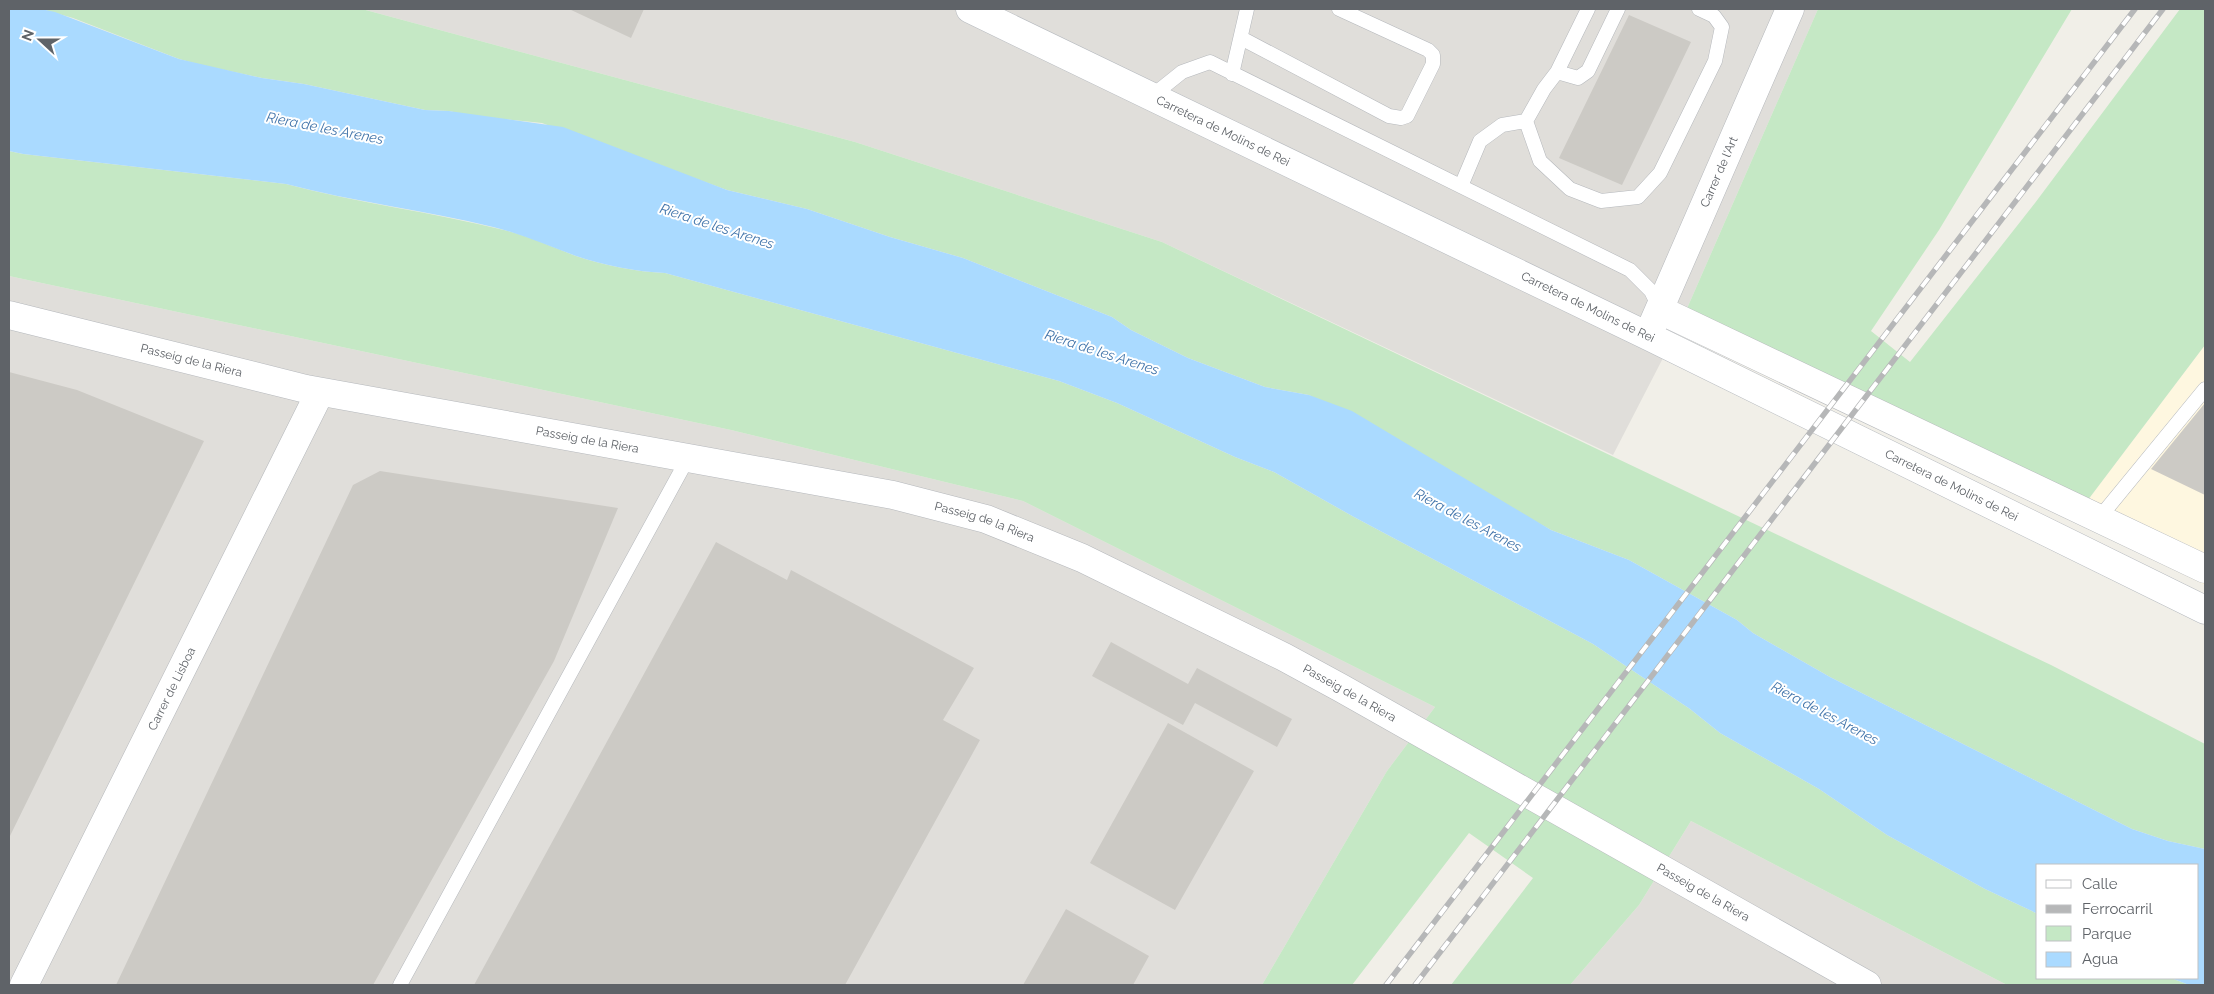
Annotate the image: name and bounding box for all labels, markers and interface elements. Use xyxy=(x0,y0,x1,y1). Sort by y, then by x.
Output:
north arrow xyxy=(15,15,65,65)
text: N xyxy=(18,27,37,43)
street label: Carretera de Molins de Rei xyxy=(1154,93,1292,169)
water label: Riera de les Arenes xyxy=(265,109,385,147)
street label: Carrer de l'Art xyxy=(1698,134,1741,209)
water label: Riera de les Arenes xyxy=(658,200,776,252)
street label: Carretera de Molins de Rei xyxy=(1519,269,1657,345)
water label: Riera de les Arenes xyxy=(1043,326,1161,378)
street label: Passeig de la Riera xyxy=(139,341,244,380)
street label: Passeig de la Riera xyxy=(535,424,640,456)
street label: Carretera de Molins de Rei xyxy=(1883,447,2020,524)
water label: Riera de les Arenes xyxy=(1412,485,1525,555)
street label: Passeig de la Riera xyxy=(933,499,1036,545)
street label: Carrer de Lisboa xyxy=(145,645,198,733)
street label: Passeig de la Riera xyxy=(1301,662,1399,725)
water label: Riera de les Arenes xyxy=(1769,678,1882,748)
street label: Passeig de la Riera xyxy=(1654,861,1752,924)
legend xyxy=(2036,864,2199,979)
text: Calle xyxy=(2082,875,2118,893)
text: Ferrocarril xyxy=(2082,900,2154,918)
text: Parque xyxy=(2082,925,2132,943)
text: Agua xyxy=(2082,950,2118,968)

